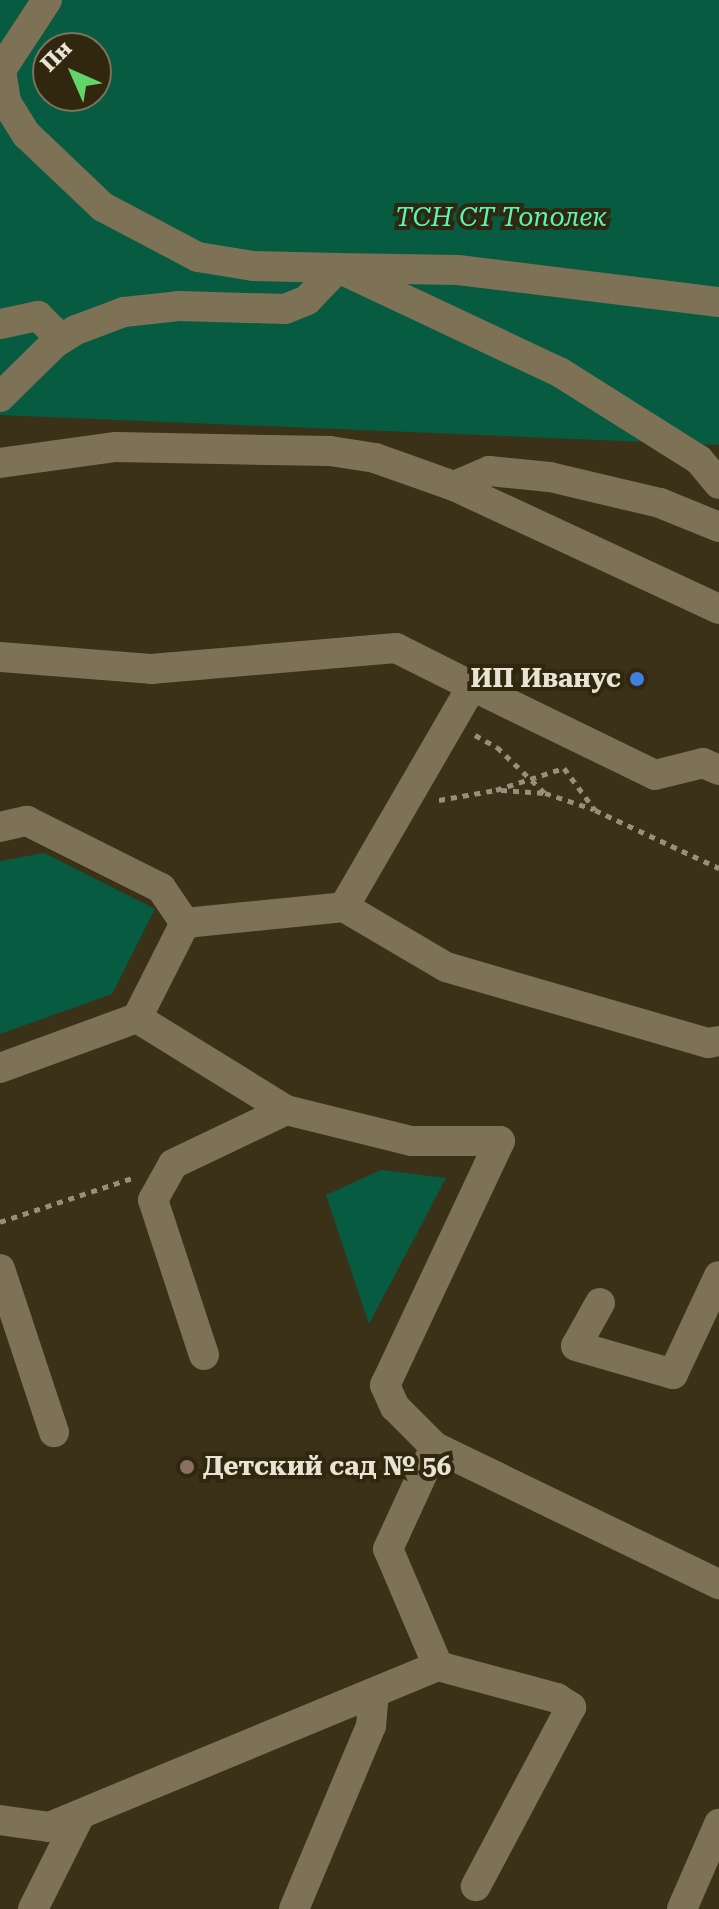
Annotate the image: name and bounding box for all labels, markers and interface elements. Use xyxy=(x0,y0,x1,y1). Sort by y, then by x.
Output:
north arrow xyxy=(32,32,112,112)
text: Пн xyxy=(36,36,77,77)
park label: ТСН СТ Тополек xyxy=(395,202,607,234)
place label: ИП Иванус xyxy=(471,663,621,695)
marker: ИП Иванус xyxy=(628,670,646,688)
place label: Детский сад № 56 xyxy=(203,1451,451,1483)
marker: Детский сад № 56 xyxy=(178,1458,196,1476)

